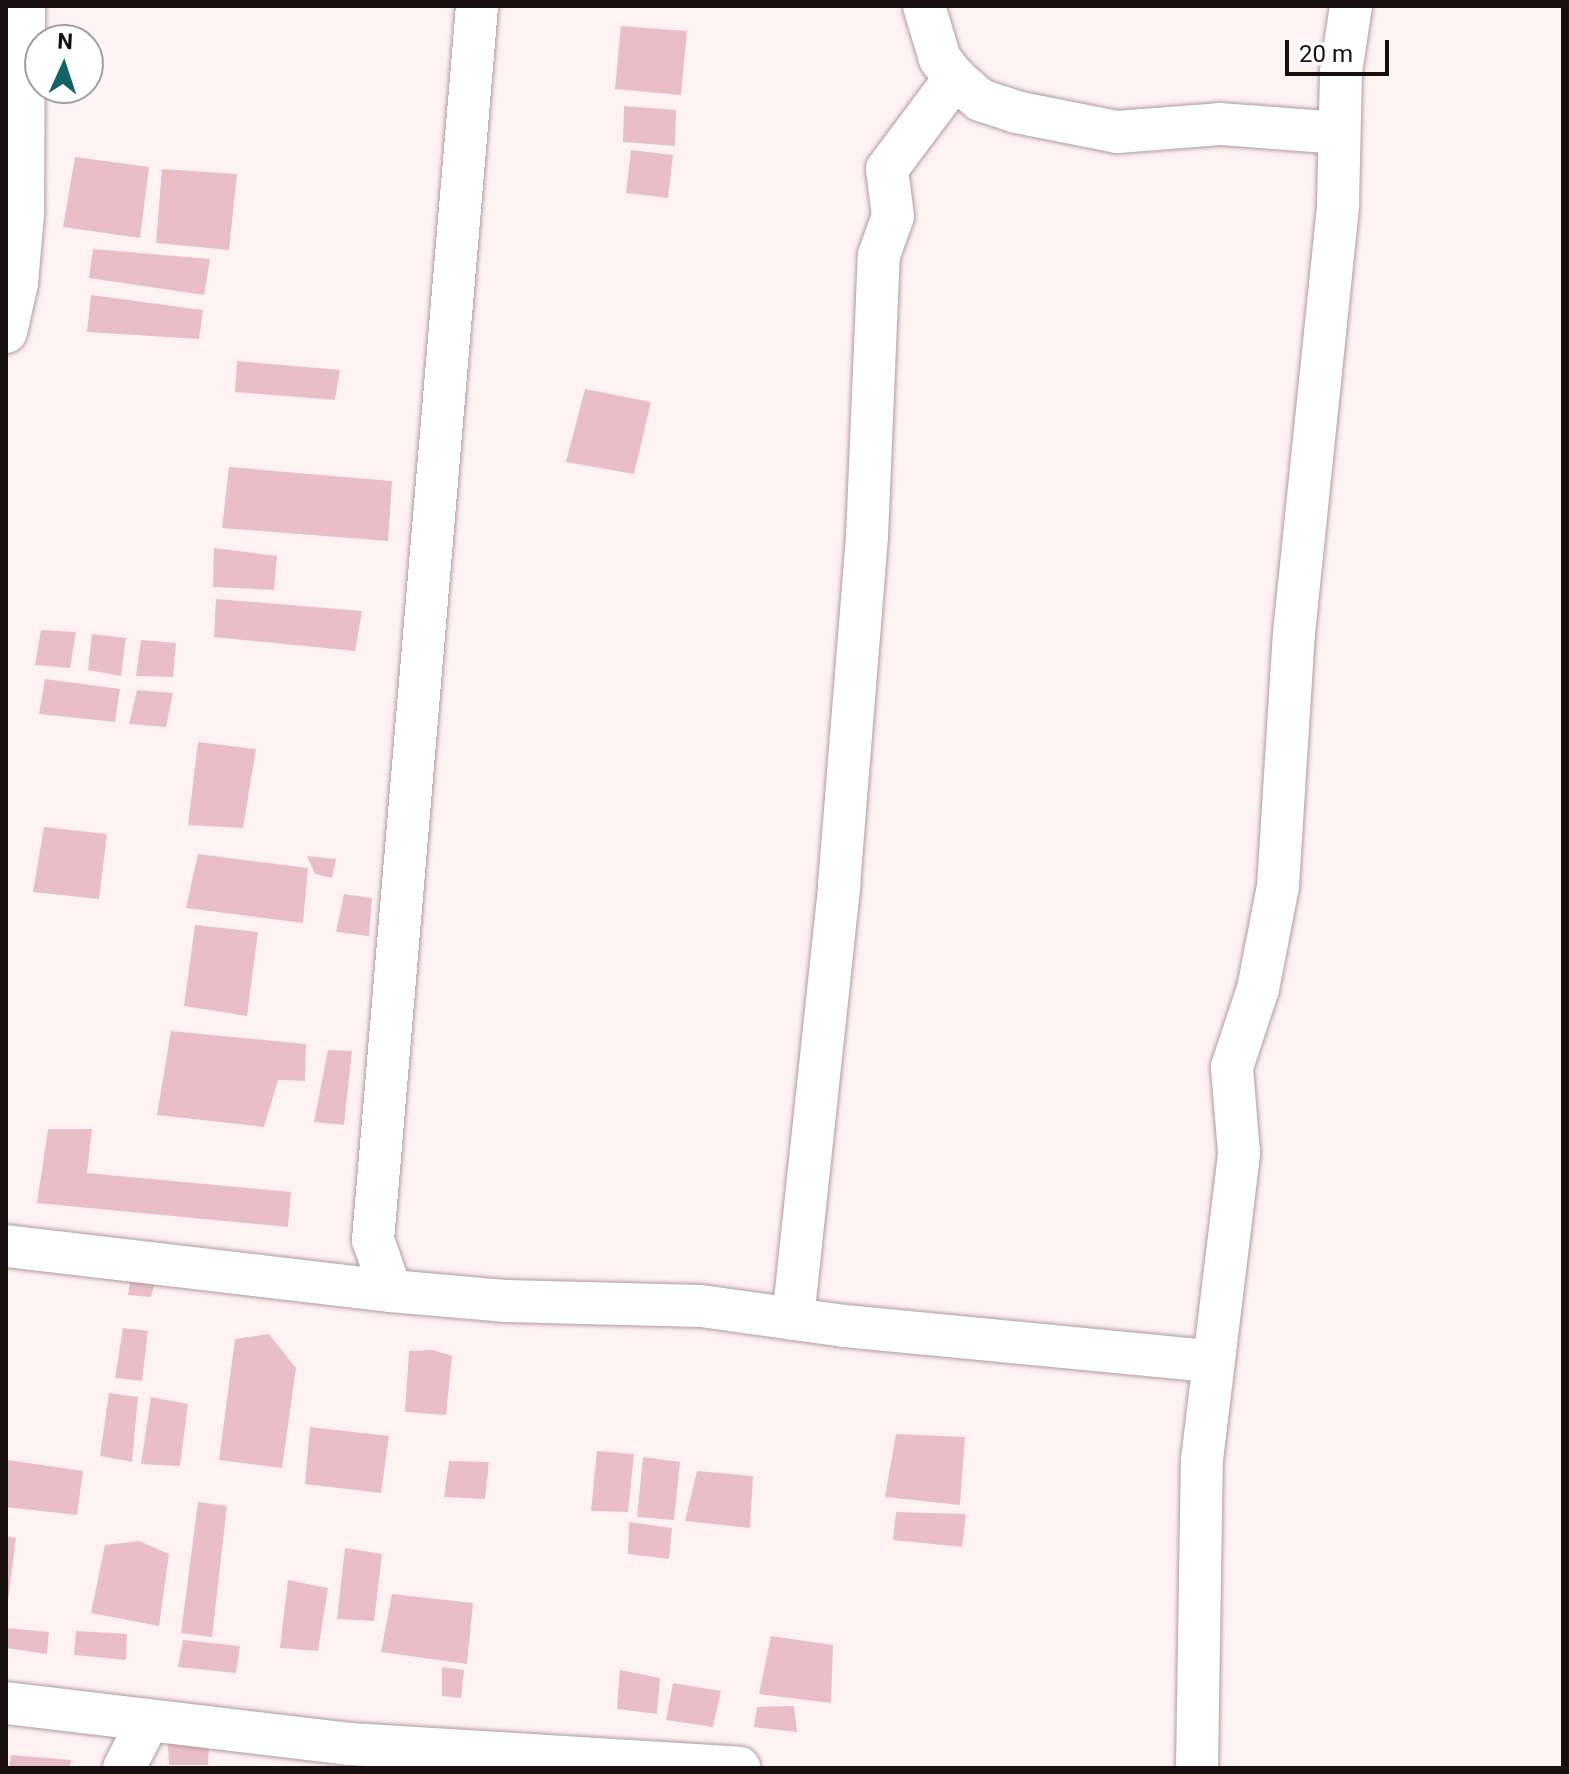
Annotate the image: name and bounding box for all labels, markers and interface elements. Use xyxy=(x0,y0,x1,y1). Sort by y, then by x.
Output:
north arrow xyxy=(24,24,104,104)
scale bar xyxy=(1289,24,1393,74)
text: N xyxy=(57,29,74,54)
text: 20 m xyxy=(1299,40,1353,68)

